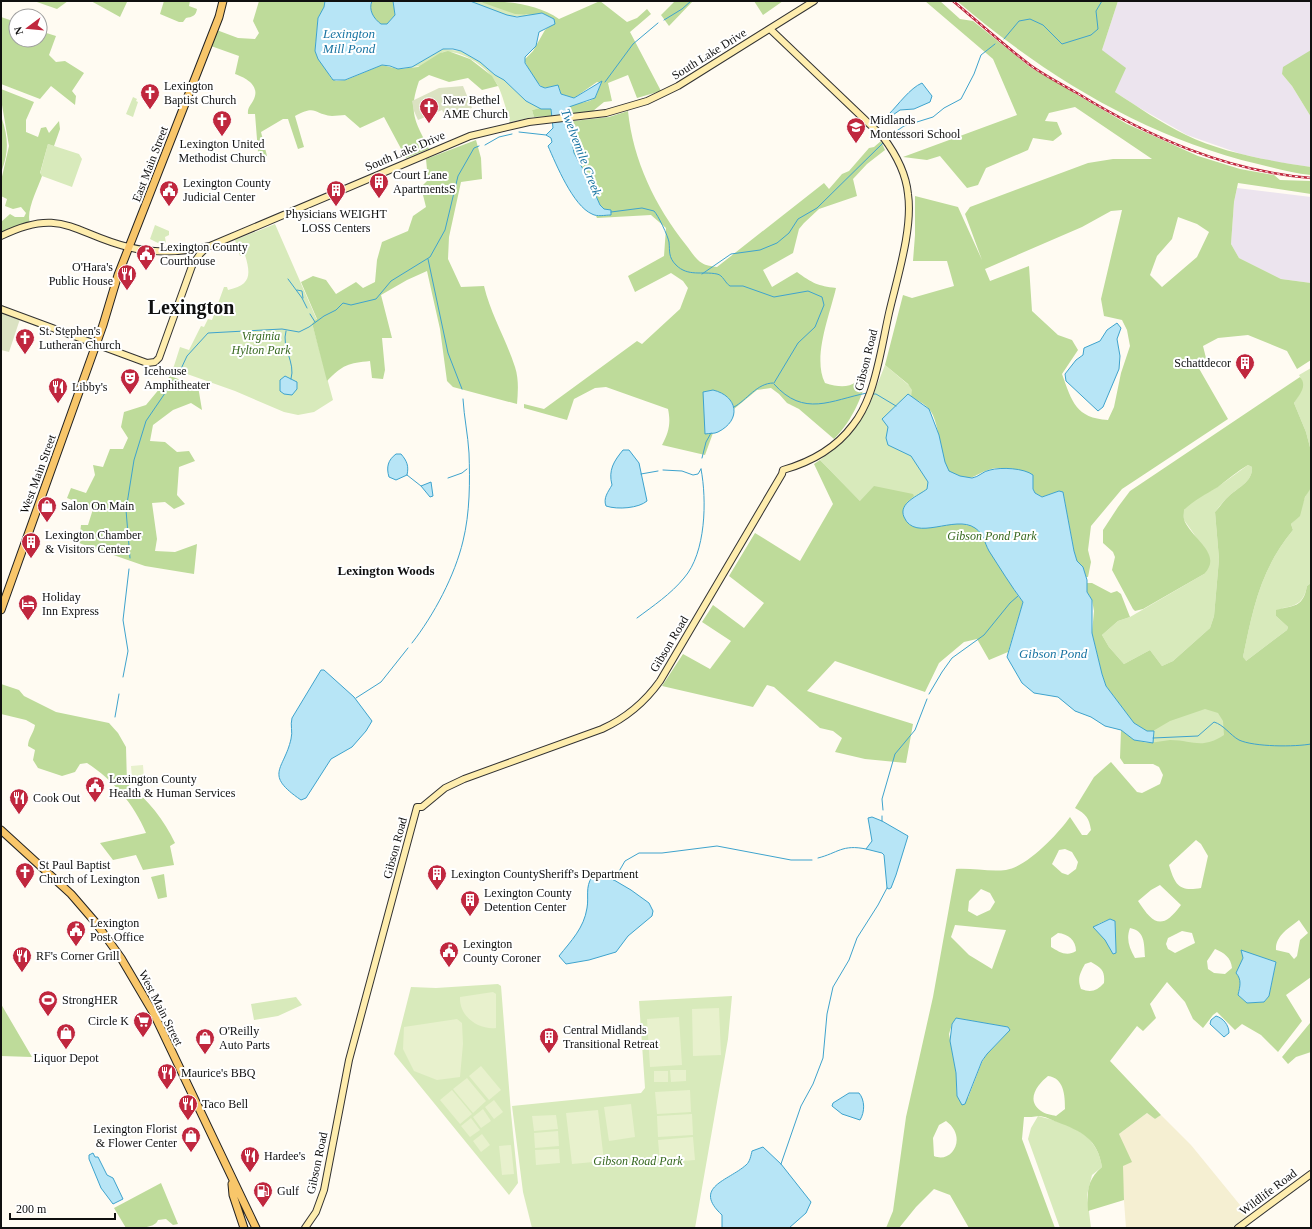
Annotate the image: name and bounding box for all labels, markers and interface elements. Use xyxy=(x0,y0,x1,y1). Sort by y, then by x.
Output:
north arrow xyxy=(8,8,48,48)
text: N xyxy=(12,25,25,36)
street label: South Lake Drive xyxy=(669,25,749,83)
water label: Lexington Mill Pond xyxy=(322,26,376,56)
place label: Lexington Baptist Church xyxy=(164,79,236,107)
church icon: Lexington Baptist Church xyxy=(139,82,161,110)
place label: New Bethel AME Church xyxy=(443,93,508,121)
church icon: New Bethel AME Church xyxy=(418,96,440,124)
water label: Twelvemile Creek xyxy=(558,107,605,198)
church icon: Lexington United Methodist Church xyxy=(211,109,233,137)
place label: Midlands Montessori School xyxy=(870,113,961,141)
school or university icon: Midlands Montessori School xyxy=(845,116,867,144)
street label: East Main Street xyxy=(129,124,171,204)
street label: South Lake Drive xyxy=(363,128,447,174)
place label: Lexington United Methodist Church xyxy=(179,137,266,165)
place label: Court Lane ApartmentsS xyxy=(393,168,456,196)
building icon: Court Lane ApartmentsS xyxy=(368,171,390,199)
place label: Lexington County Judicial Center xyxy=(183,176,271,204)
public building icon: Lexington County Judicial Center xyxy=(158,179,180,207)
building icon: Physicians WEIGHT LOSS Centers xyxy=(325,179,347,207)
place label: Physicians WEIGHT LOSS Centers xyxy=(285,207,387,235)
place label: Lexington County Courthouse xyxy=(160,240,248,268)
public building icon: Lexington County Courthouse xyxy=(135,243,157,271)
place label: O'Hara's Public House xyxy=(49,260,113,288)
restaurant icon: O'Hara's Public House xyxy=(116,263,138,291)
district label: Lexington xyxy=(148,296,234,319)
place label: St. Stephen's Lutheran Church xyxy=(39,324,121,352)
church icon: St. Stephen's Lutheran Church xyxy=(14,327,36,355)
street label: Gibson Road xyxy=(852,328,880,392)
park label: Virginia Hylton Park xyxy=(231,329,291,357)
building icon: Schattdecor xyxy=(1234,352,1256,380)
place label: Schattdecor xyxy=(1174,356,1231,370)
place label: Icehouse Amphitheater xyxy=(144,364,210,392)
theatre icon: Icehouse Amphitheater xyxy=(119,367,141,395)
restaurant icon: Libby's xyxy=(47,376,69,404)
place label: Libby's xyxy=(72,380,108,394)
street label: West Main Street xyxy=(17,432,59,515)
shop icon: Salon On Main xyxy=(36,495,58,523)
place label: Salon On Main xyxy=(61,499,134,513)
place label: Lexington Chamber & Visitors Center xyxy=(45,528,141,556)
park label: Gibson Pond Park xyxy=(947,529,1037,543)
building icon: Lexington Chamber & Visitors Center xyxy=(20,531,42,559)
district label: Lexington Woods xyxy=(338,563,434,578)
place label: Holiday Inn Express xyxy=(42,590,99,618)
hotel icon: Holiday Inn Express xyxy=(17,593,39,621)
street label: Gibson Road xyxy=(647,613,691,675)
water label: Gibson Pond xyxy=(1019,646,1088,661)
place label: Lexington County Health & Human Services xyxy=(109,772,236,800)
public building icon: Lexington County Health & Human Services xyxy=(84,775,106,803)
restaurant icon: Cook Out xyxy=(8,787,30,815)
place label: Cook Out xyxy=(33,791,81,805)
street label: Gibson Road xyxy=(380,816,410,880)
place label: St Paul Baptist Church of Lexington xyxy=(39,858,140,886)
church icon: St Paul Baptist Church of Lexington xyxy=(14,861,36,889)
building icon: Lexington CountySheriff's Department xyxy=(426,863,448,891)
place label: Lexington CountySheriff's Department xyxy=(451,867,639,881)
place label: Lexington County Detention Center xyxy=(484,886,572,914)
building icon: Lexington County Detention Center xyxy=(459,889,481,917)
place label: Lexington Post Office xyxy=(90,916,144,944)
public building icon: Lexington Post Office xyxy=(65,919,87,947)
place label: Lexington County Coroner xyxy=(463,937,541,965)
public building icon: Lexington County Coroner xyxy=(438,940,460,968)
restaurant icon: RF's Corner Grill xyxy=(11,945,33,973)
place label: RF's Corner Grill xyxy=(36,949,120,963)
street label: West Main Street xyxy=(136,968,186,1049)
sports icon: StrongHER xyxy=(37,989,59,1017)
place label: StrongHER xyxy=(62,993,118,1007)
supermarket icon: Circle K xyxy=(132,1010,154,1038)
place label: Circle K xyxy=(88,1014,129,1028)
shop icon: Liquor Depot xyxy=(55,1022,77,1050)
place label: Central Midlands Transitional Retreat xyxy=(563,1023,659,1051)
place label: O'Reilly Auto Parts xyxy=(219,1024,270,1052)
building icon: Central Midlands Transitional Retreat xyxy=(538,1026,560,1054)
shop icon: O'Reilly Auto Parts xyxy=(194,1027,216,1055)
place label: Liquor Depot xyxy=(34,1051,99,1065)
restaurant icon: Maurice's BBQ xyxy=(156,1062,178,1090)
place label: Maurice's BBQ xyxy=(181,1066,256,1080)
restaurant icon: Taco Bell xyxy=(177,1093,199,1121)
place label: Taco Bell xyxy=(202,1097,249,1111)
place label: Lexington Florist & Flower Center xyxy=(93,1122,178,1150)
shop icon: Lexington Florist & Flower Center xyxy=(180,1125,202,1153)
street label: Gibson Road xyxy=(304,1131,330,1195)
restaurant icon: Hardee's xyxy=(239,1145,261,1173)
place label: Hardee's xyxy=(264,1149,306,1163)
park label: Gibson Road Park xyxy=(593,1154,683,1168)
street label: Wildlife Road xyxy=(1237,1166,1299,1218)
fuel station icon: Gulf xyxy=(252,1180,274,1208)
place label: Gulf xyxy=(277,1184,299,1198)
scale bar xyxy=(10,1195,115,1221)
text: 200 m xyxy=(16,1202,47,1216)

